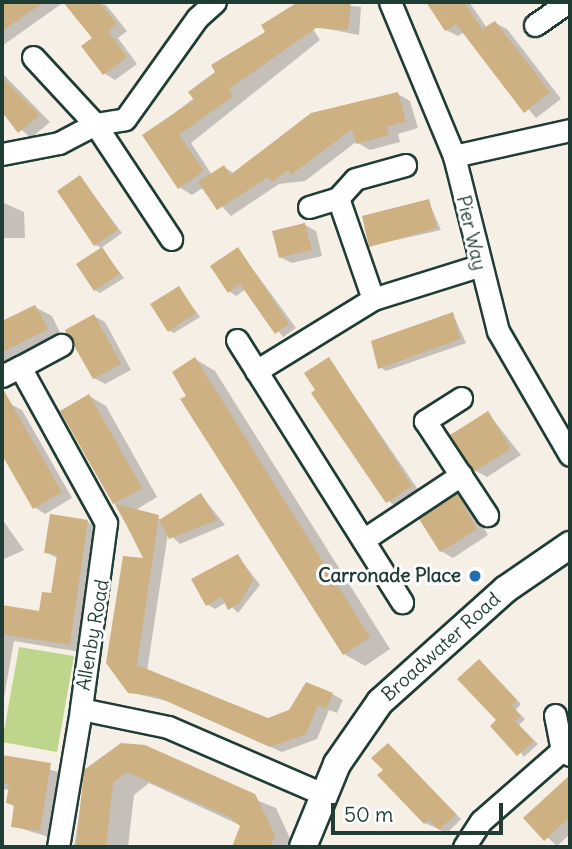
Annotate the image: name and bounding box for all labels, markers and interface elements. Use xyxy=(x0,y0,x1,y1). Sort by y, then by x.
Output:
street label: Pier Way xyxy=(451,193,491,273)
place label: Carronade Place xyxy=(318,565,461,587)
marker: Carronade Place xyxy=(467,568,483,584)
street label: Allenby Road xyxy=(72,578,114,692)
street label: Broadwater Road xyxy=(377,588,505,706)
scale bar xyxy=(334,790,505,834)
text: 50 m xyxy=(344,801,393,828)

